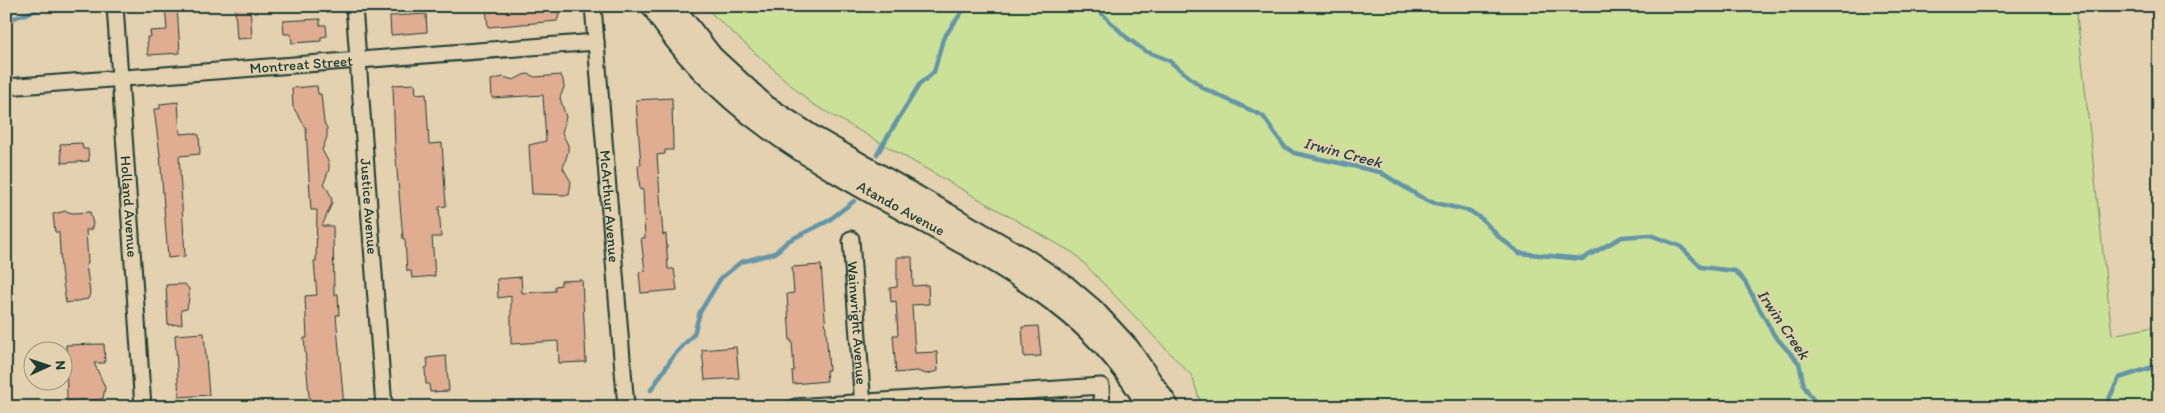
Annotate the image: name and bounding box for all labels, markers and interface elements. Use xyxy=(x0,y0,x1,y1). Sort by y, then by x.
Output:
street label: Montreat Street xyxy=(249,52,354,77)
water label: Irwin Creek xyxy=(1302,133,1385,172)
street label: McArthur Avenue xyxy=(596,149,623,263)
street label: Holland Avenue xyxy=(116,155,142,258)
street label: Justice Avenue xyxy=(356,158,382,255)
street label: Atando Avenue xyxy=(854,177,948,240)
street label: Wainwright Avenue xyxy=(844,260,870,385)
water label: Irwin Creek xyxy=(1753,286,1814,363)
north arrow xyxy=(22,340,72,390)
text: N xyxy=(52,360,69,371)

